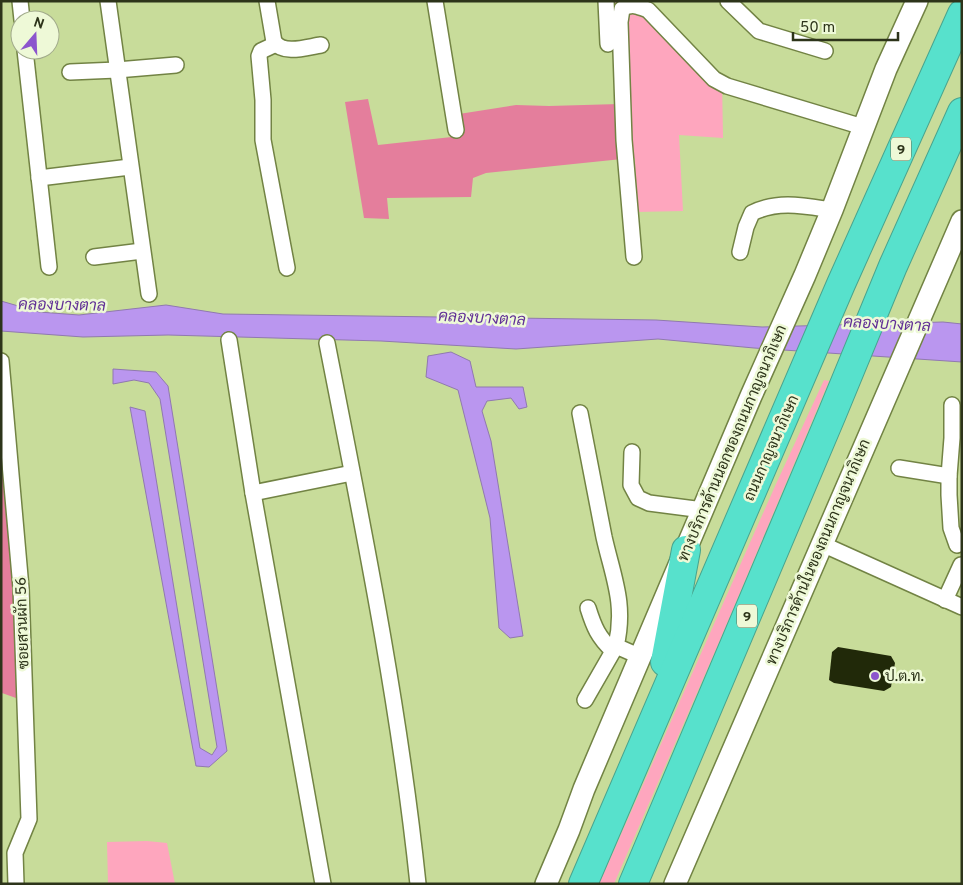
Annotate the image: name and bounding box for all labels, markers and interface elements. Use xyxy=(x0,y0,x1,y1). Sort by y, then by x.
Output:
north arrow xyxy=(10,10,60,60)
scale bar xyxy=(793,10,898,42)
text: N xyxy=(31,14,46,34)
text: 50 m xyxy=(800,19,835,38)
road number: 9 xyxy=(891,138,911,160)
water label: คลองบางตาล xyxy=(18,295,106,317)
water label: คลองบางตาล xyxy=(438,307,526,331)
water label: คลองบางตาล xyxy=(843,313,931,337)
street label: ทางบริการด้านนอกของถนนกาญจนาภิเษก xyxy=(674,322,790,564)
street label: ถนนกาญจนาภิเษก xyxy=(740,392,802,504)
street label: ทางบริการด้านในของถนนกาญจนาภิเษก xyxy=(761,436,876,668)
street label: ซอยสวนผัก 56 xyxy=(11,576,35,669)
road number: 9 xyxy=(737,604,757,628)
place label: ป.ต.ท. xyxy=(885,668,924,687)
marker: ป.ต.ท. xyxy=(869,670,881,682)

